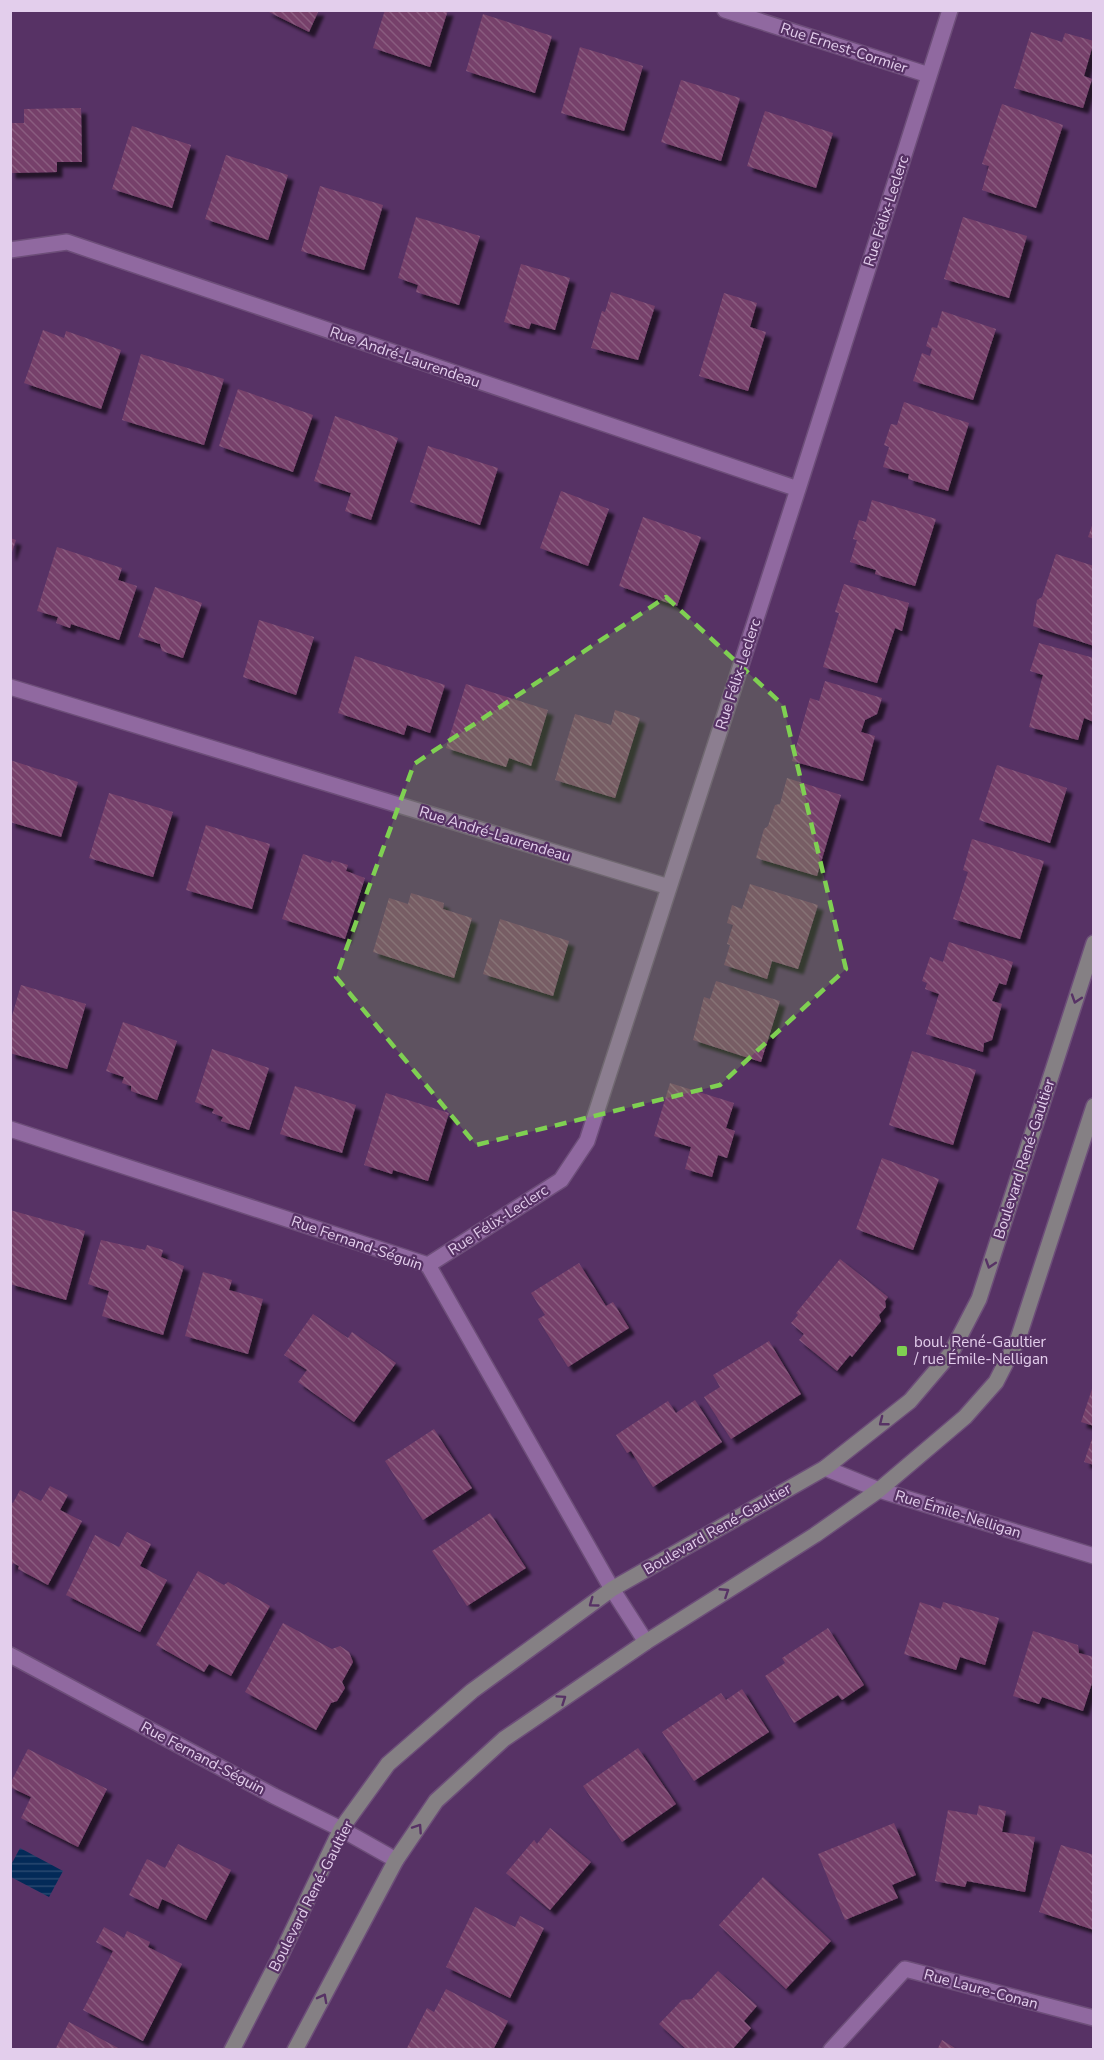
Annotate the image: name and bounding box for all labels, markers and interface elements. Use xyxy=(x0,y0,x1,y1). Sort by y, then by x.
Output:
street label: Rue Ernest-Cormier xyxy=(778,18,911,78)
street label: Rue Félix-Leclerc xyxy=(859,153,913,269)
street label: Rue André-Laurendeau xyxy=(327,322,483,392)
street label: Rue Félix-Leclerc xyxy=(711,616,765,732)
street label: Rue André-Laurendeau xyxy=(417,801,573,867)
one-way arrow xyxy=(1070,993,1083,1004)
street label: Boulevard René-Gaultier xyxy=(989,1076,1060,1242)
street label: Rue Félix-Leclerc xyxy=(444,1180,552,1260)
street label: Rue Fernand-Séguin xyxy=(289,1211,425,1275)
one-way arrow xyxy=(985,1258,997,1269)
place label: boul. René-Gaultier / rue Émile-Nelligan xyxy=(913,1332,1048,1369)
marker: boul. René-Gaultier / rue Émile-Nelligan xyxy=(895,1344,909,1358)
one-way arrow xyxy=(879,1415,890,1426)
street label: Boulevard René-Gaultier xyxy=(640,1478,795,1579)
street label: Rue Émile-Nelligan xyxy=(892,1485,1024,1543)
one-way arrow xyxy=(718,1588,729,1599)
one-way arrow xyxy=(589,1595,600,1606)
one-way arrow xyxy=(556,1695,567,1706)
street label: Rue Fernand-Séguin xyxy=(137,1717,269,1799)
street label: Boulevard René-Gaultier xyxy=(264,1816,358,1975)
one-way arrow xyxy=(411,1824,422,1835)
street label: Rue Laure-Conan xyxy=(922,1964,1040,2014)
one-way arrow xyxy=(315,1993,327,2004)

